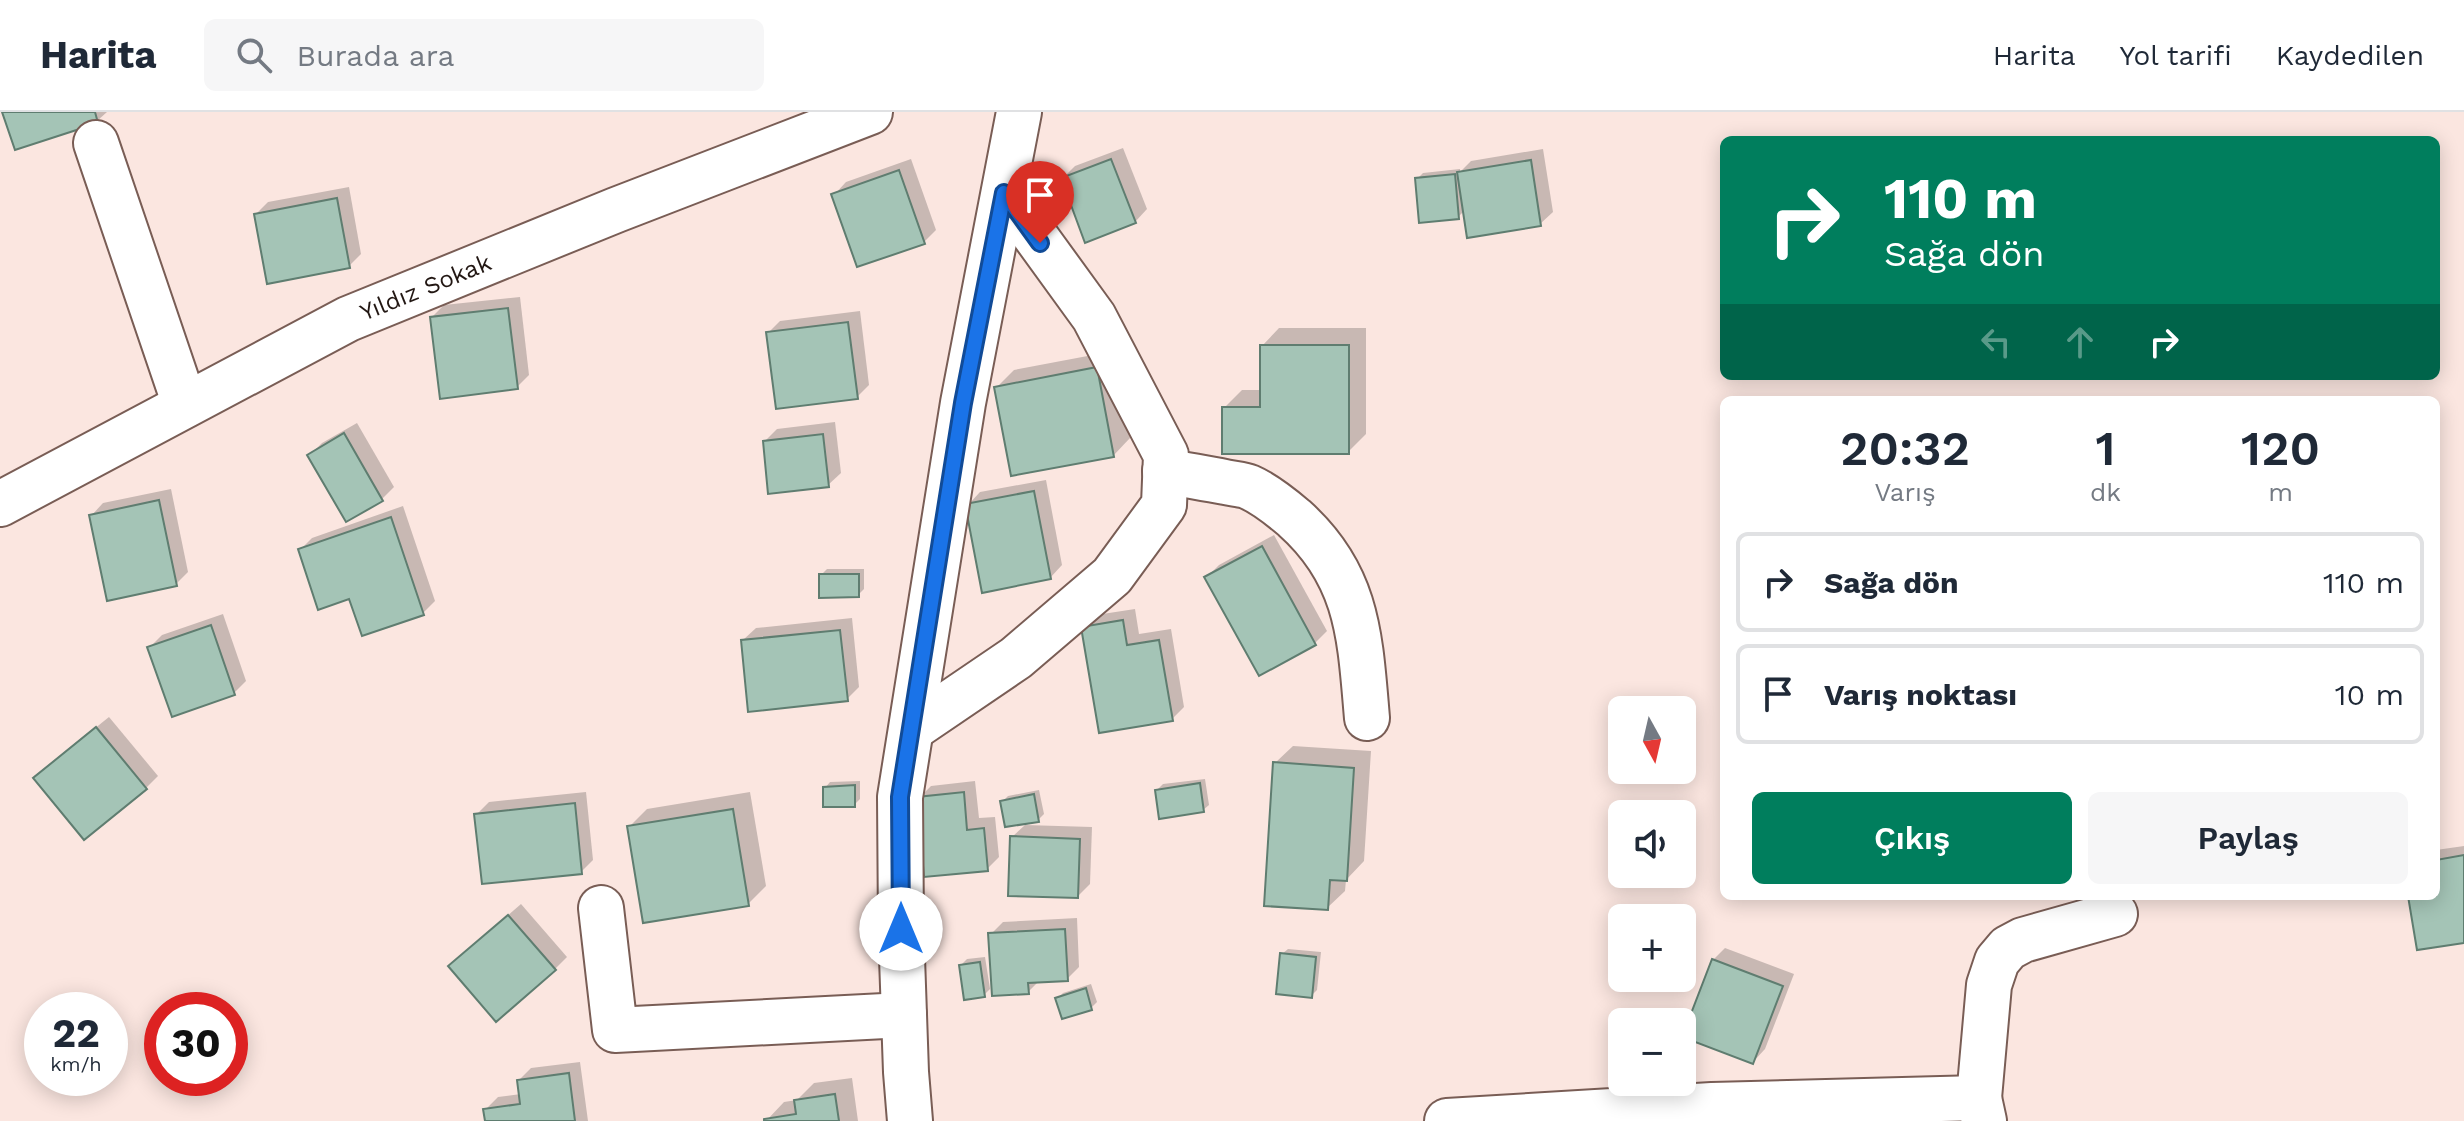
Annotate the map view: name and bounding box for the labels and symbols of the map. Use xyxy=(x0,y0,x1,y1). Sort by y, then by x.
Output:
pin xyxy=(1006,161,1074,243)
street label: Yıldız Sokak xyxy=(356,248,496,327)
north arrow xyxy=(1608,696,1696,784)
position arrow xyxy=(859,887,943,971)
speed limit sign: 30 xyxy=(144,992,248,1096)

